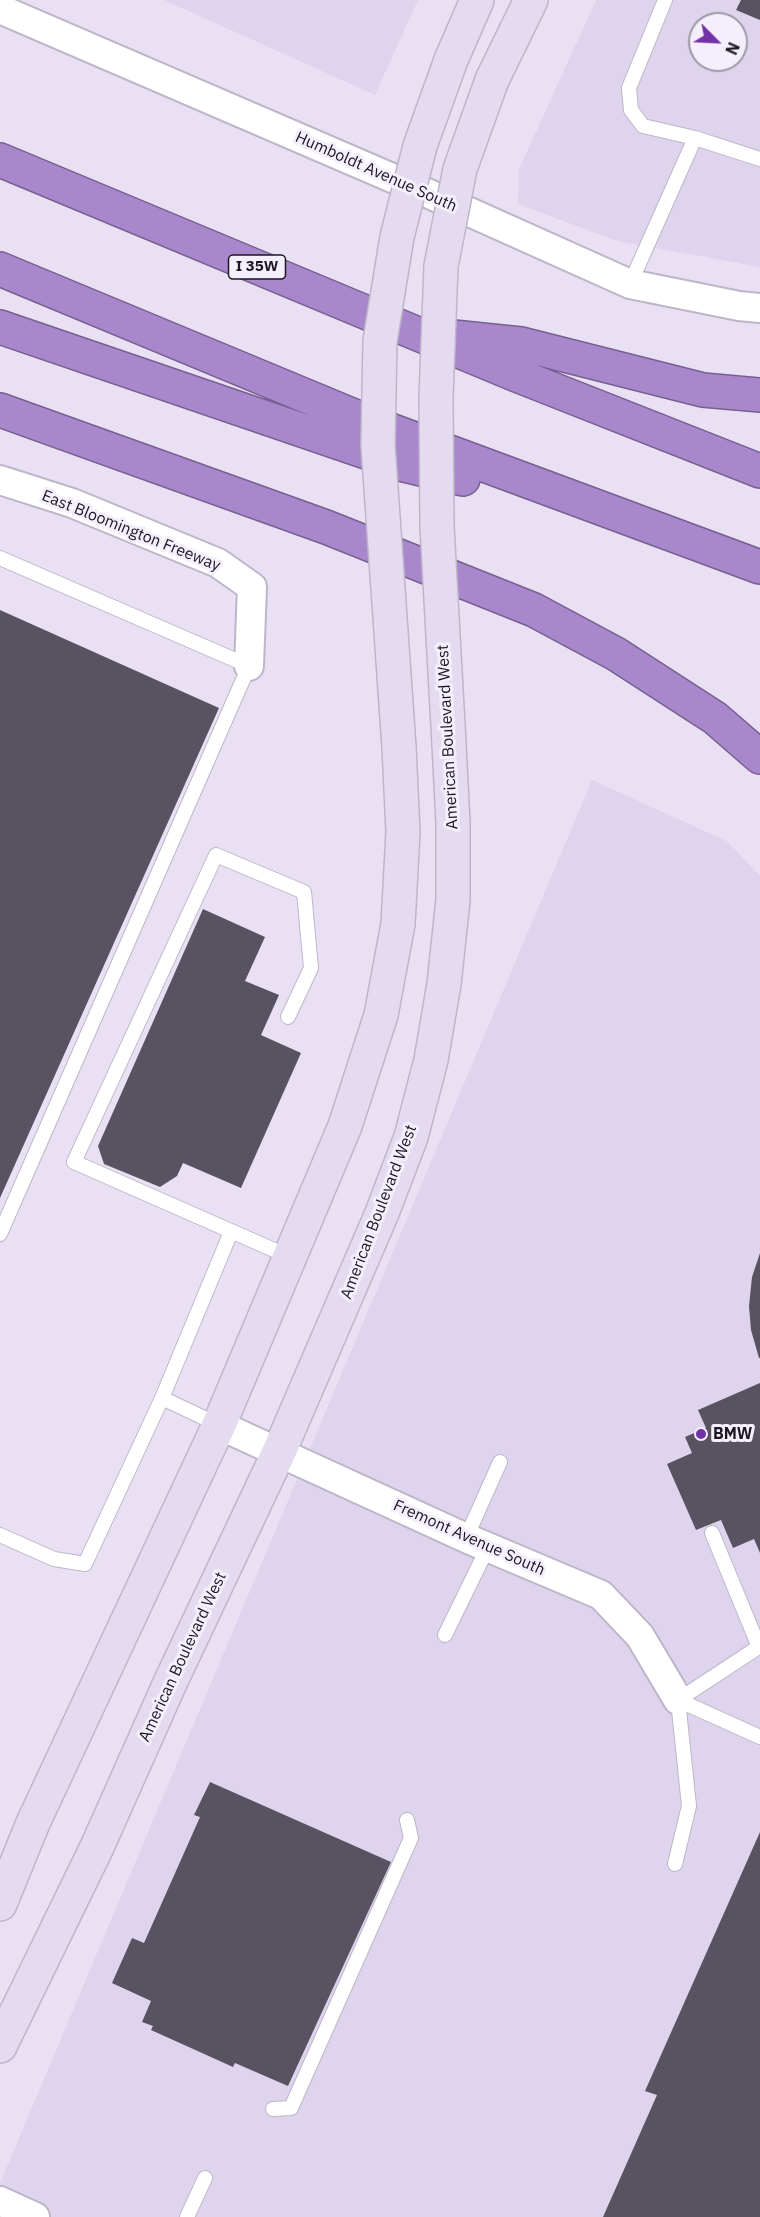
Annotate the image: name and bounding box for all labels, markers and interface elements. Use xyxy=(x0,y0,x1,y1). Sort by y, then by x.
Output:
north arrow xyxy=(688,12,748,72)
text: N xyxy=(721,39,744,58)
street label: Humboldt Avenue South xyxy=(292,128,460,216)
road number: I 35W xyxy=(228,255,286,279)
street label: East Bloomington Freeway xyxy=(39,486,223,576)
street label: American Boulevard West xyxy=(434,644,462,830)
street label: American Boulevard West xyxy=(337,1122,421,1302)
place label: BMW xyxy=(713,1424,752,1444)
marker: BMW xyxy=(694,1427,708,1441)
street label: Fremont Avenue South xyxy=(390,1496,548,1580)
street label: American Boulevard West xyxy=(135,1569,231,1745)

